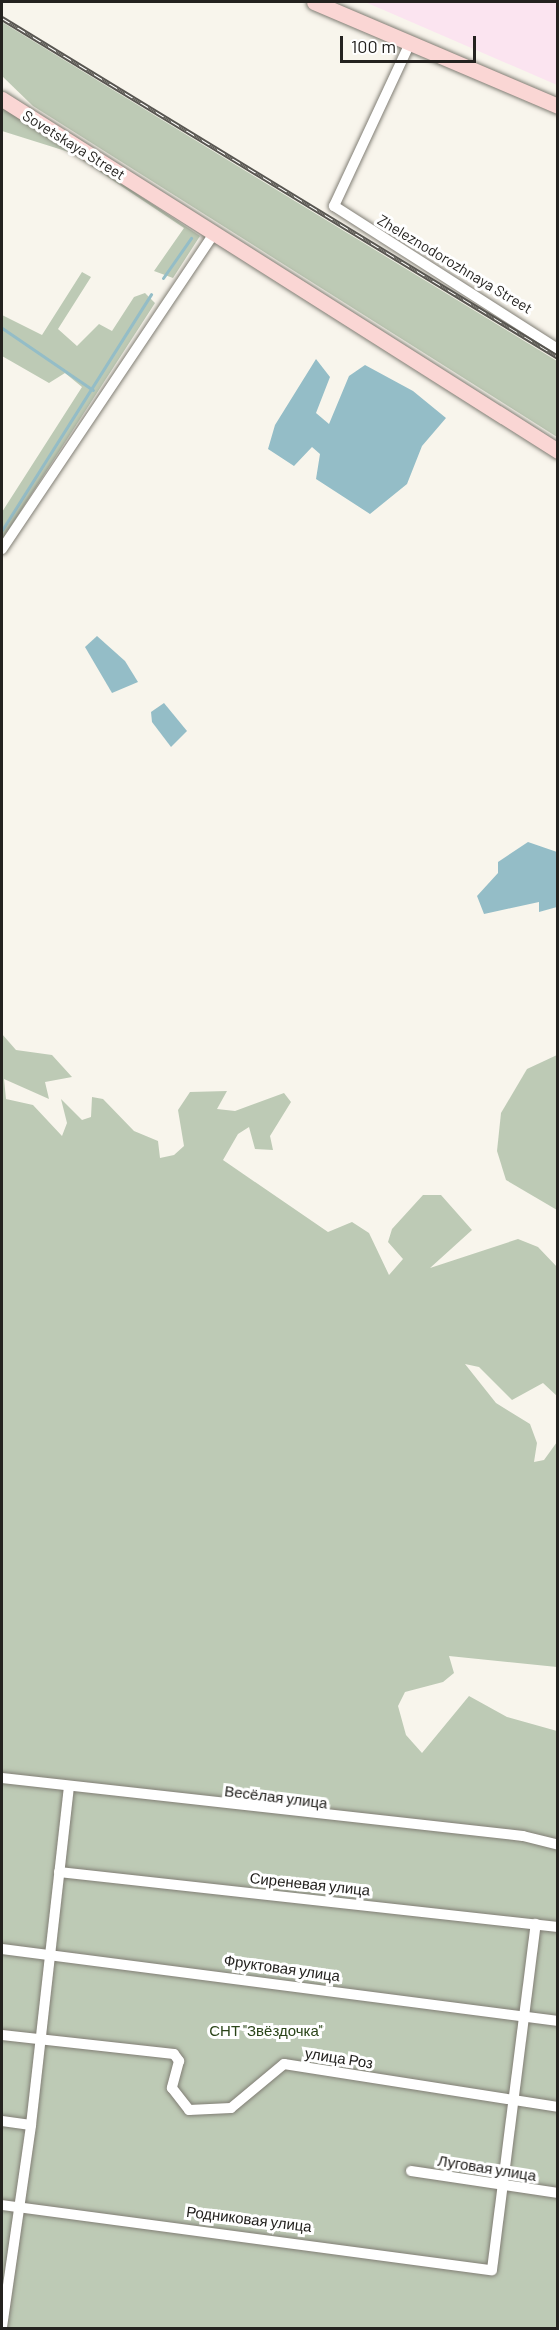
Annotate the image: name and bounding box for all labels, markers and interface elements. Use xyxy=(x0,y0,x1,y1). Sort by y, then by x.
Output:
scale bar xyxy=(343,24,480,62)
text: 100 m xyxy=(351,35,396,57)
street label: Sovetskaya Street xyxy=(19,106,129,184)
street label: Zheleznodorozhnaya Street xyxy=(374,211,536,317)
street label: Весёлая улица xyxy=(223,1782,329,1812)
street label: Сиреневая улица xyxy=(249,1869,371,1899)
street label: Фруктовая улица xyxy=(223,1951,341,1985)
park label: СНТ "Звёздочка" xyxy=(209,2022,323,2040)
street label: улица Роз xyxy=(304,2044,374,2072)
street label: Луговая улица xyxy=(436,2151,538,2185)
street label: Родниковая улица xyxy=(185,2202,313,2236)

